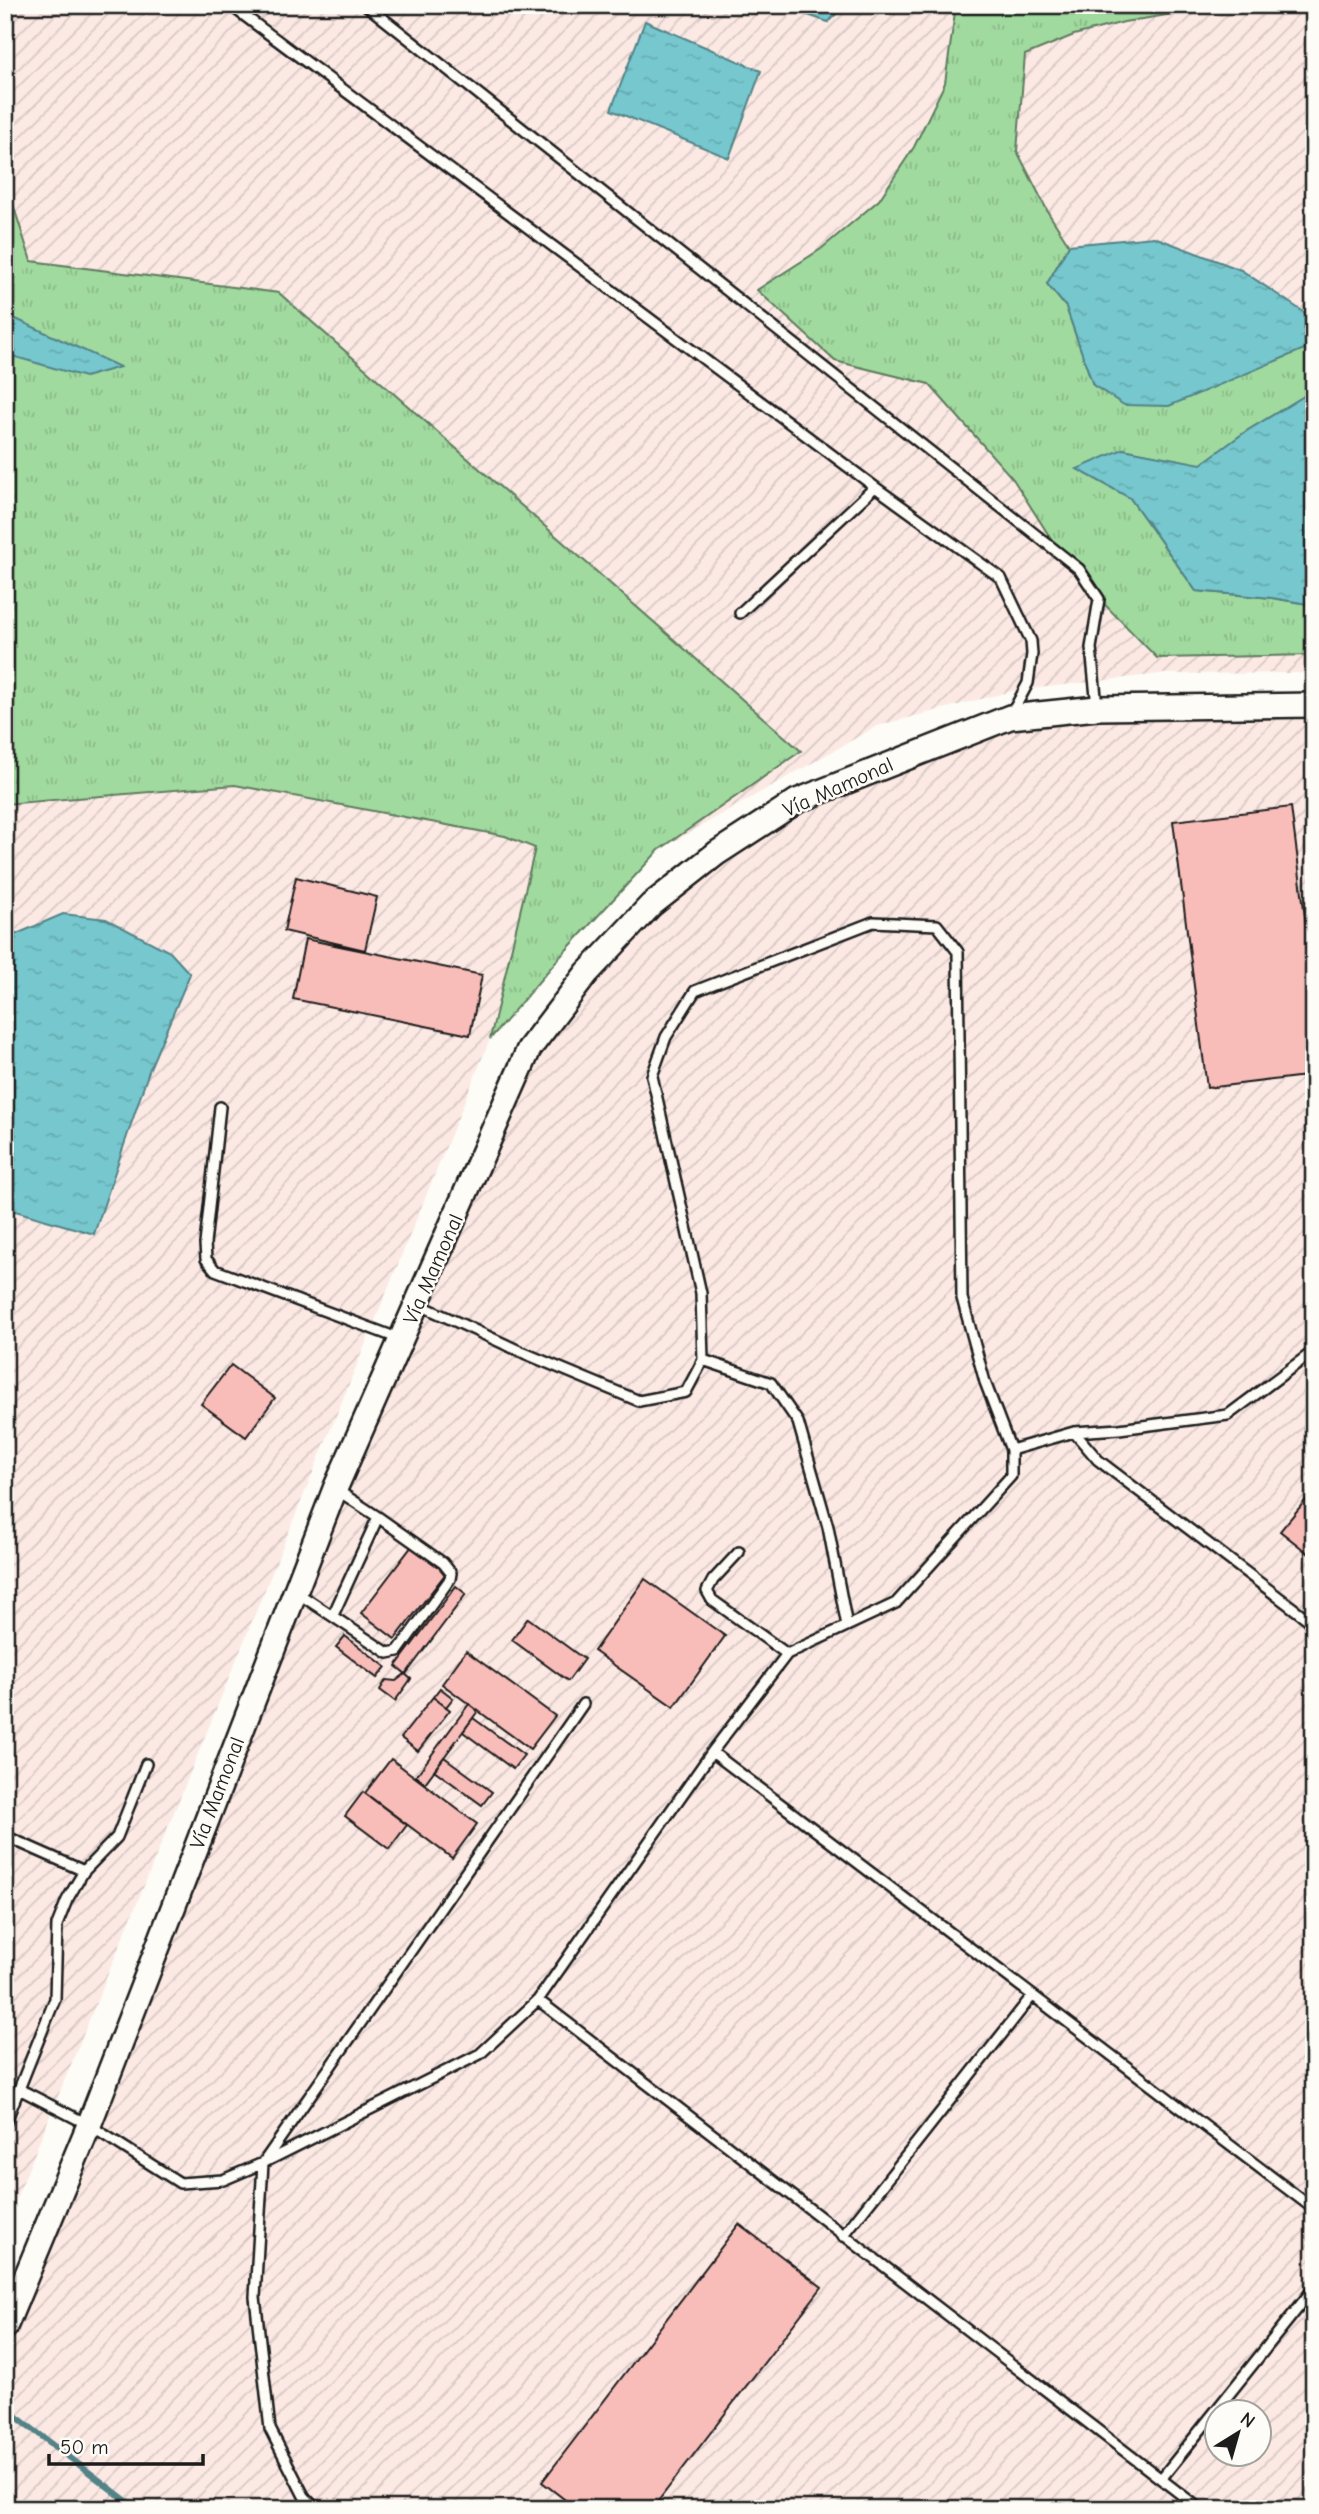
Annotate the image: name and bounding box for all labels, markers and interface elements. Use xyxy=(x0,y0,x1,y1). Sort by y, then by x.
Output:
street label: Vía Mamonal xyxy=(779,752,897,822)
street label: Vía Mamonal xyxy=(398,1210,468,1328)
street label: Vía Mamonal xyxy=(185,1734,249,1852)
north arrow xyxy=(1204,2398,1274,2468)
text: N xyxy=(1236,2408,1259,2433)
scale bar xyxy=(49,2423,203,2467)
text: 50 m xyxy=(60,2435,109,2459)

